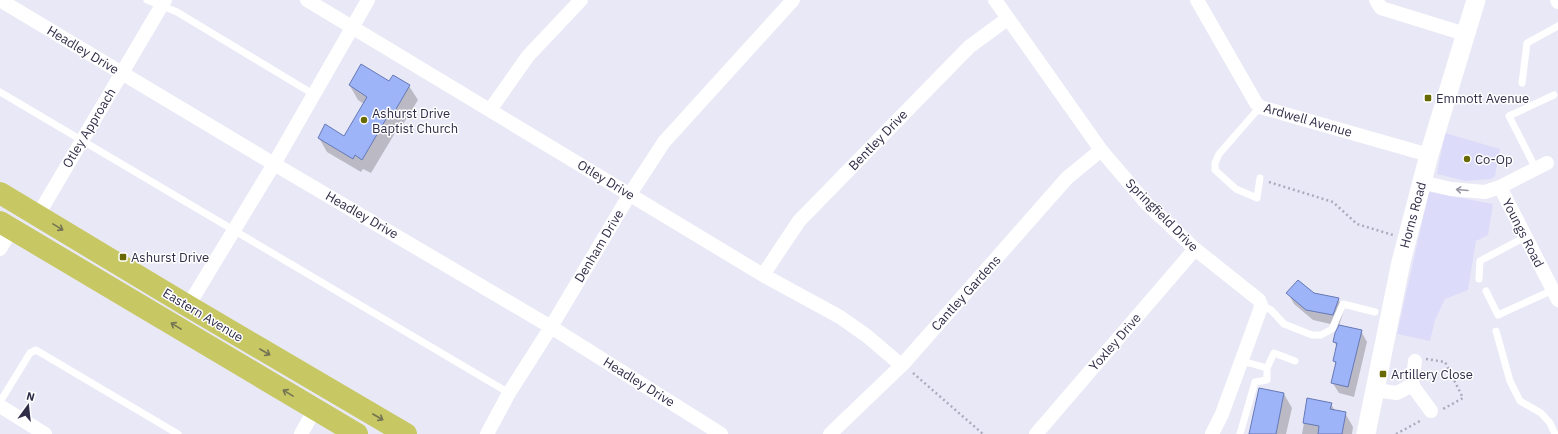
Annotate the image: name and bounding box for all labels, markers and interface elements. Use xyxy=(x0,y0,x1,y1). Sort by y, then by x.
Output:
street label: Headley Drive xyxy=(44,22,122,78)
street label: Otley Approach xyxy=(58,85,120,171)
place label: Emmott Avenue xyxy=(1436,90,1529,107)
marker: Emmott Avenue xyxy=(1423,93,1433,103)
street label: Ardwell Avenue xyxy=(1262,99,1354,141)
place label: Ashurst Drive Baptist Church xyxy=(372,105,458,137)
street label: Bentley Drive xyxy=(845,106,911,174)
marker: Ashurst Drive Baptist Church xyxy=(359,115,369,125)
place label: Co-Op xyxy=(1475,151,1513,168)
marker: Co-Op xyxy=(1462,154,1472,164)
street label: Otley Drive xyxy=(574,156,638,204)
street label: Springfield Drive xyxy=(1122,175,1202,255)
street label: Horns Road xyxy=(1396,180,1430,250)
one-way arrow xyxy=(1455,186,1468,193)
street label: Headley Drive xyxy=(323,187,401,243)
street label: Youngs Road xyxy=(1498,196,1548,270)
street label: Denham Drive xyxy=(571,206,627,286)
one-way arrow xyxy=(52,224,64,232)
place label: Ashurst Drive xyxy=(131,249,209,266)
marker: Ashurst Drive xyxy=(118,252,128,262)
street label: Cantley Gardens xyxy=(928,252,1004,334)
street label: Eastern Avenue xyxy=(160,284,246,346)
street label: Yoxley Drive xyxy=(1085,310,1145,374)
one-way arrow xyxy=(171,322,182,330)
one-way arrow xyxy=(259,348,271,356)
street label: Headley Drive xyxy=(600,353,678,411)
place label: Artillery Close xyxy=(1391,366,1473,383)
marker: Artillery Close xyxy=(1378,369,1388,379)
north arrow xyxy=(8,386,48,426)
one-way arrow xyxy=(282,388,294,396)
text: N xyxy=(25,389,36,404)
one-way arrow xyxy=(372,414,384,422)

